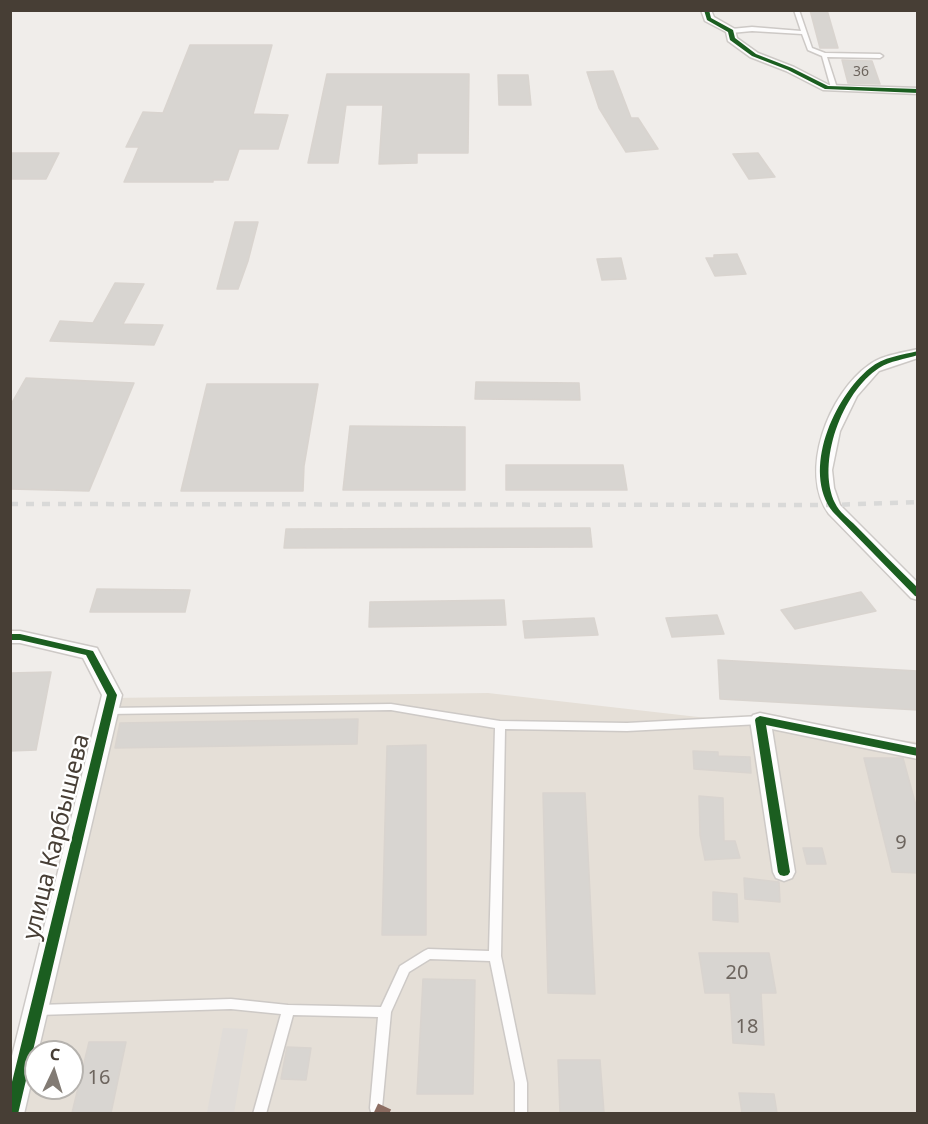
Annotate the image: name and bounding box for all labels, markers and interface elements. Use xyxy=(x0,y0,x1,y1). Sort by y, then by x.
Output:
house number: 36 xyxy=(853,64,869,80)
street label: улица Карбышева xyxy=(17,731,97,943)
house number: 9 xyxy=(895,831,907,855)
house number: 20 xyxy=(726,961,748,985)
house number: 18 xyxy=(736,1015,758,1039)
north arrow xyxy=(24,1040,84,1100)
text: С xyxy=(49,1043,61,1065)
house number: 16 xyxy=(88,1066,110,1090)

